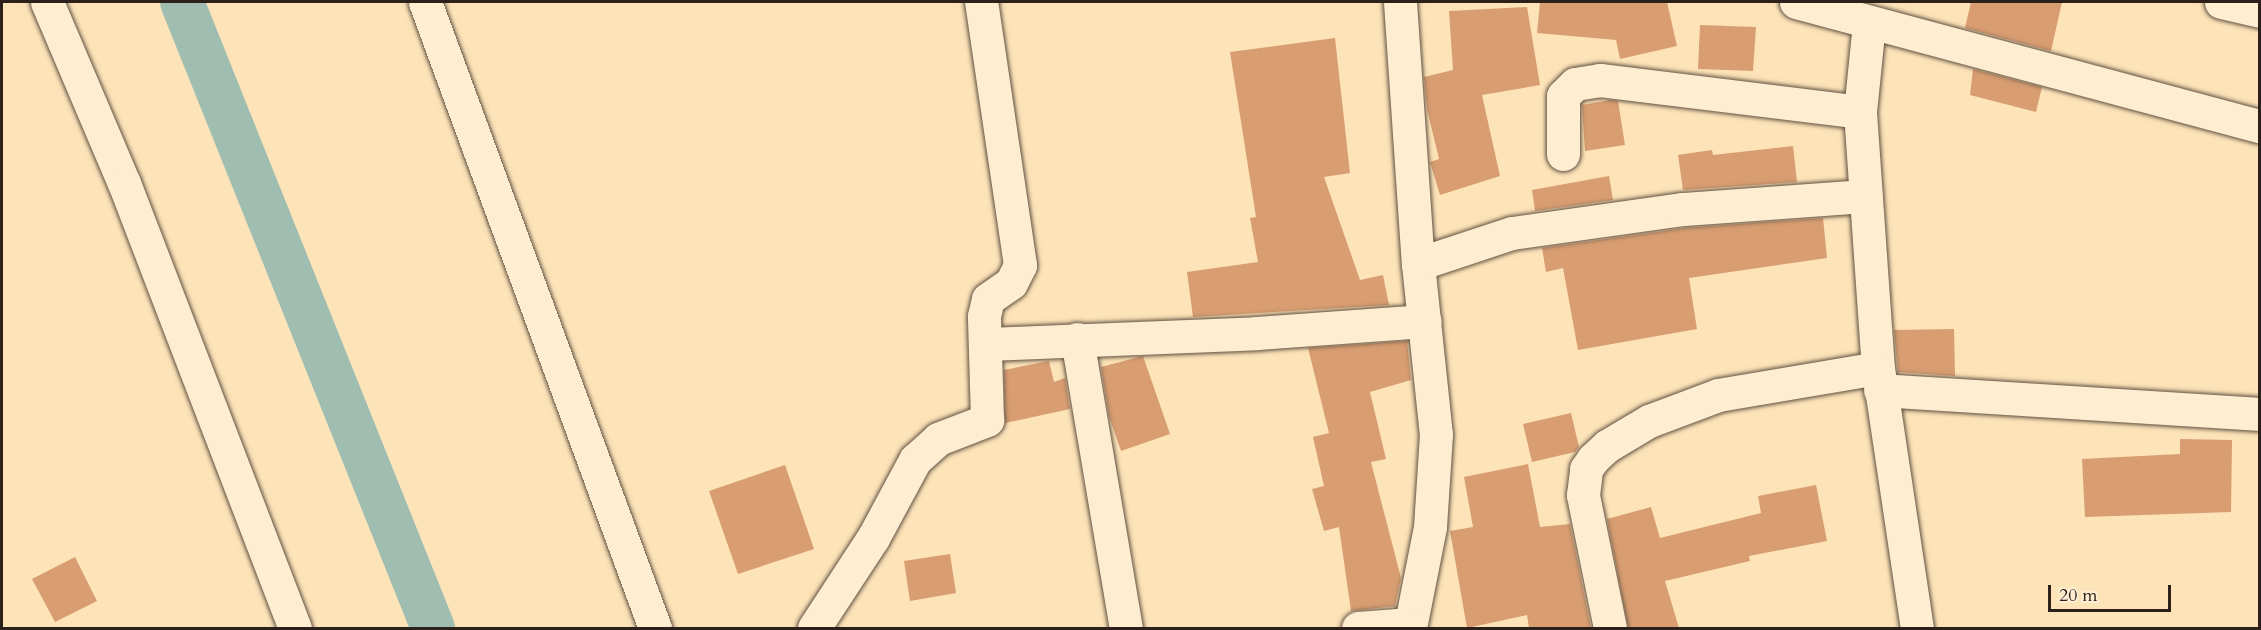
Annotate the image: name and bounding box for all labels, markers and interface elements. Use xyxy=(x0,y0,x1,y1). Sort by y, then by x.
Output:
scale bar xyxy=(2051,573,2174,611)
text: 20 m xyxy=(2059,583,2098,608)

